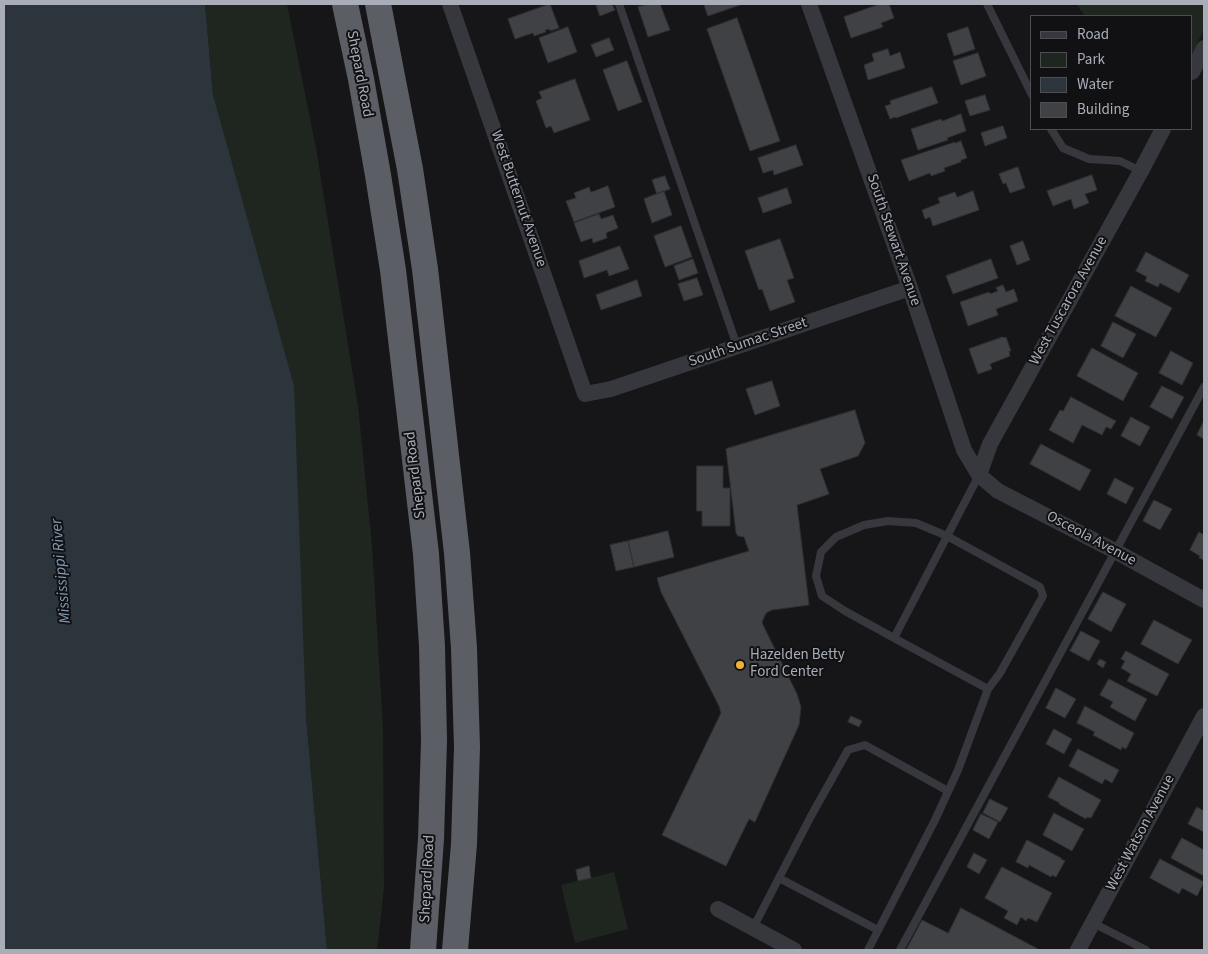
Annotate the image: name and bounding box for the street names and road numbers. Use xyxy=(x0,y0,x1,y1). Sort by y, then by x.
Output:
street label: Shepard Road xyxy=(342,29,376,119)
street label: West Butternut Avenue xyxy=(486,128,550,270)
street label: South Stewart Avenue xyxy=(862,172,924,308)
street label: West Tuscarora Avenue xyxy=(1026,234,1112,368)
street label: South Sumac Street xyxy=(686,314,810,372)
street label: Shepard Road xyxy=(402,430,430,520)
street label: Osceola Avenue xyxy=(1043,508,1139,570)
street label: West Watson Avenue xyxy=(1103,772,1179,894)
street label: Shepard Road xyxy=(417,835,439,923)

